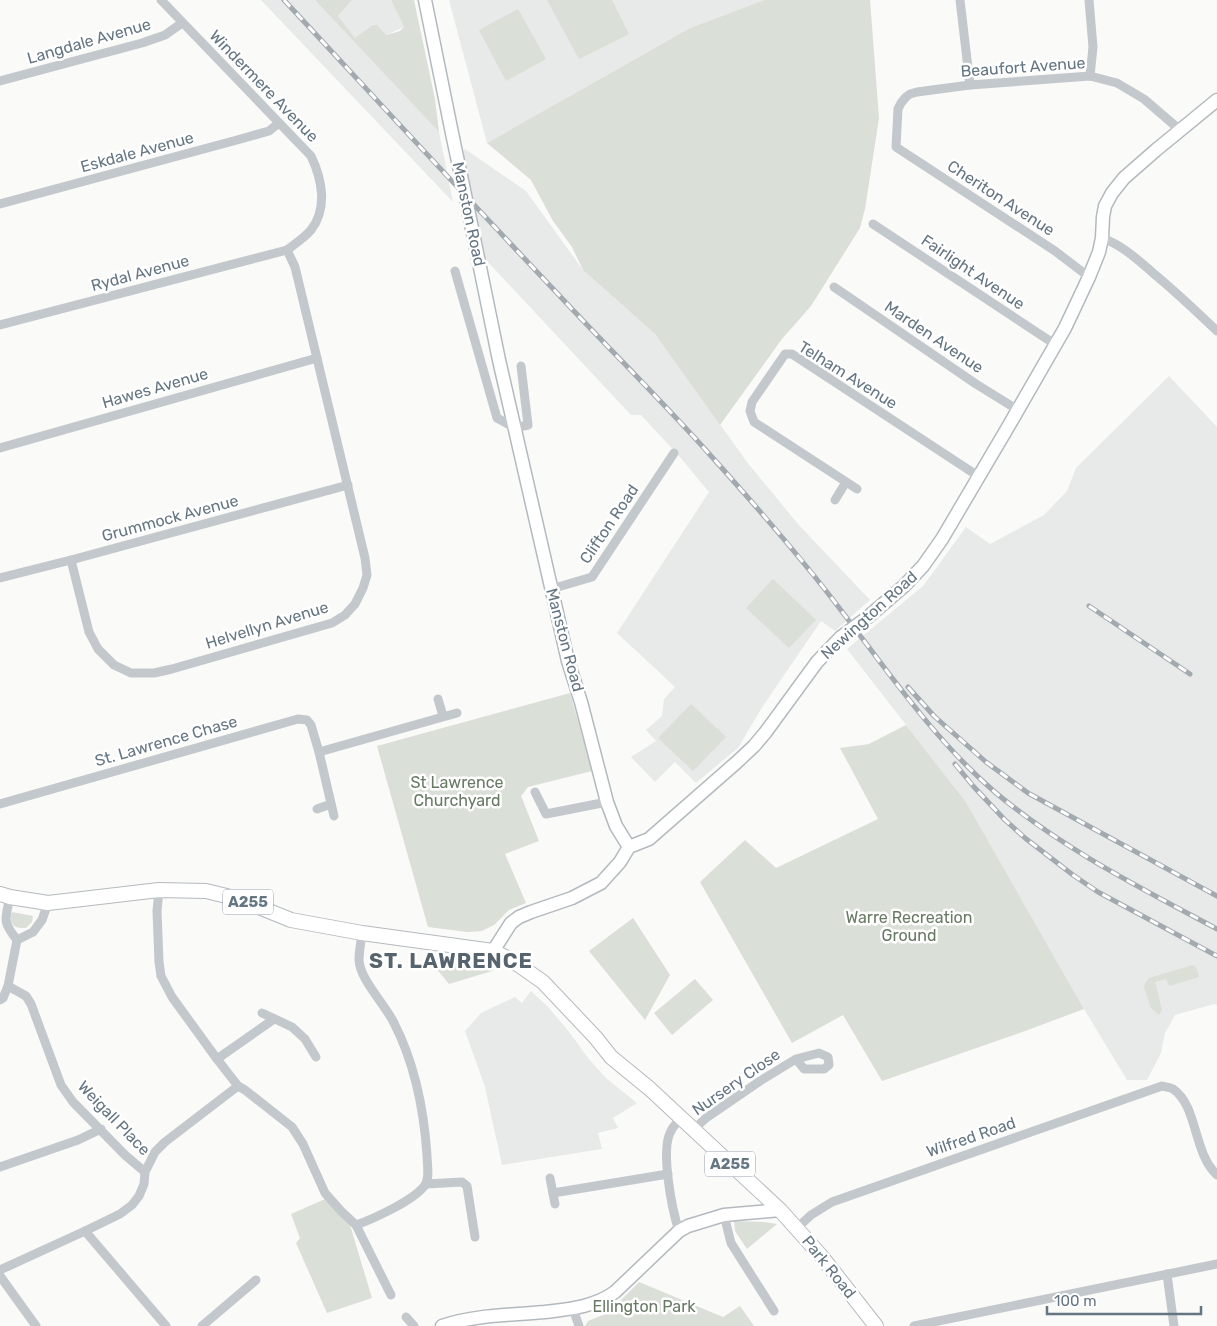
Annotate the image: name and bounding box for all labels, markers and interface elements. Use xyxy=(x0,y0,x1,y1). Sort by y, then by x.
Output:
street label: Langdale Avenue xyxy=(25,14,153,68)
street label: Windermere Avenue xyxy=(206,26,322,146)
street label: Beaufort Avenue xyxy=(960,53,1086,81)
street label: Eskdale Avenue xyxy=(78,128,196,176)
street label: Cheriton Avenue xyxy=(944,156,1058,240)
street label: Manston Road xyxy=(449,160,489,268)
street label: Fairlight Avenue xyxy=(918,230,1028,314)
street label: Rydal Avenue xyxy=(89,251,191,295)
street label: Marden Avenue xyxy=(881,297,987,377)
street label: Telham Avenue xyxy=(795,337,901,413)
street label: Hawes Avenue xyxy=(100,364,210,412)
street label: Clifton Road xyxy=(576,481,642,567)
street label: Grummock Avenue xyxy=(100,491,240,545)
street label: Newington Road xyxy=(817,567,921,663)
street label: Manston Road xyxy=(542,586,588,694)
street label: Helvellyn Avenue xyxy=(203,597,331,653)
street label: St. Lawrence Chase xyxy=(93,712,240,770)
park label: St Lawrence Churchyard xyxy=(410,773,504,810)
road number: A255 xyxy=(223,890,273,914)
park label: Warre Recreation Ground xyxy=(846,908,973,945)
district label: ST. LAWRENCE xyxy=(369,948,533,973)
street label: Nursery Close xyxy=(688,1045,784,1119)
street label: Weigall Place xyxy=(74,1077,154,1159)
street label: Wilfred Road xyxy=(924,1113,1018,1161)
road number: A255 xyxy=(705,1152,755,1176)
street label: Park Road xyxy=(798,1232,860,1302)
scale bar xyxy=(1047,1284,1201,1316)
text: 100 m xyxy=(1054,1292,1096,1310)
park label: Ellington Park xyxy=(593,1297,696,1316)

